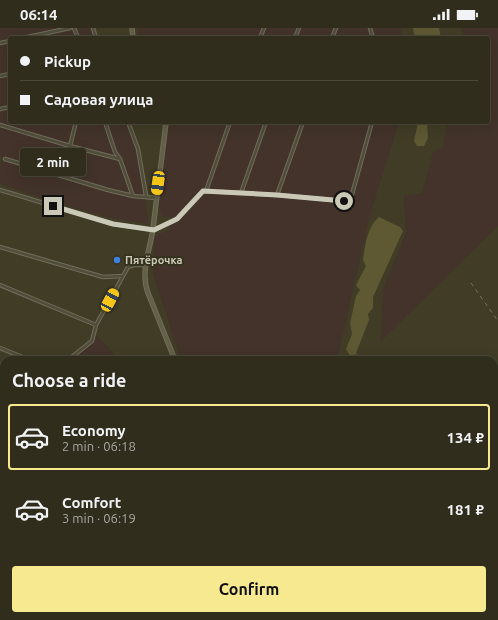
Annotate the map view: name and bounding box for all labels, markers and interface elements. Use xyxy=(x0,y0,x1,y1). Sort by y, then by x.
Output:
text: 06:14 xyxy=(20,6,58,23)
text: Pickup xyxy=(44,53,91,70)
text: Садовая улица xyxy=(44,91,153,108)
callout: 2 min xyxy=(20,148,86,176)
text: 2 min xyxy=(37,155,69,169)
car xyxy=(150,170,166,196)
route start xyxy=(335,192,353,210)
route end xyxy=(44,197,62,215)
place label: Пятёрочка xyxy=(125,254,183,266)
marker: Пятёрочка xyxy=(112,255,122,265)
car xyxy=(99,287,121,313)
text: Choose a ride xyxy=(12,370,126,390)
icon: car xyxy=(14,419,50,455)
text: Economy xyxy=(62,422,126,439)
text: 134 ₽ xyxy=(447,429,484,446)
text: 2 min · 06:18 xyxy=(62,439,136,453)
icon: car xyxy=(14,491,50,527)
text: Comfort xyxy=(62,494,121,511)
text: 181 ₽ xyxy=(447,501,484,518)
text: 3 min · 06:19 xyxy=(62,511,136,525)
button: Confirm xyxy=(12,566,486,612)

